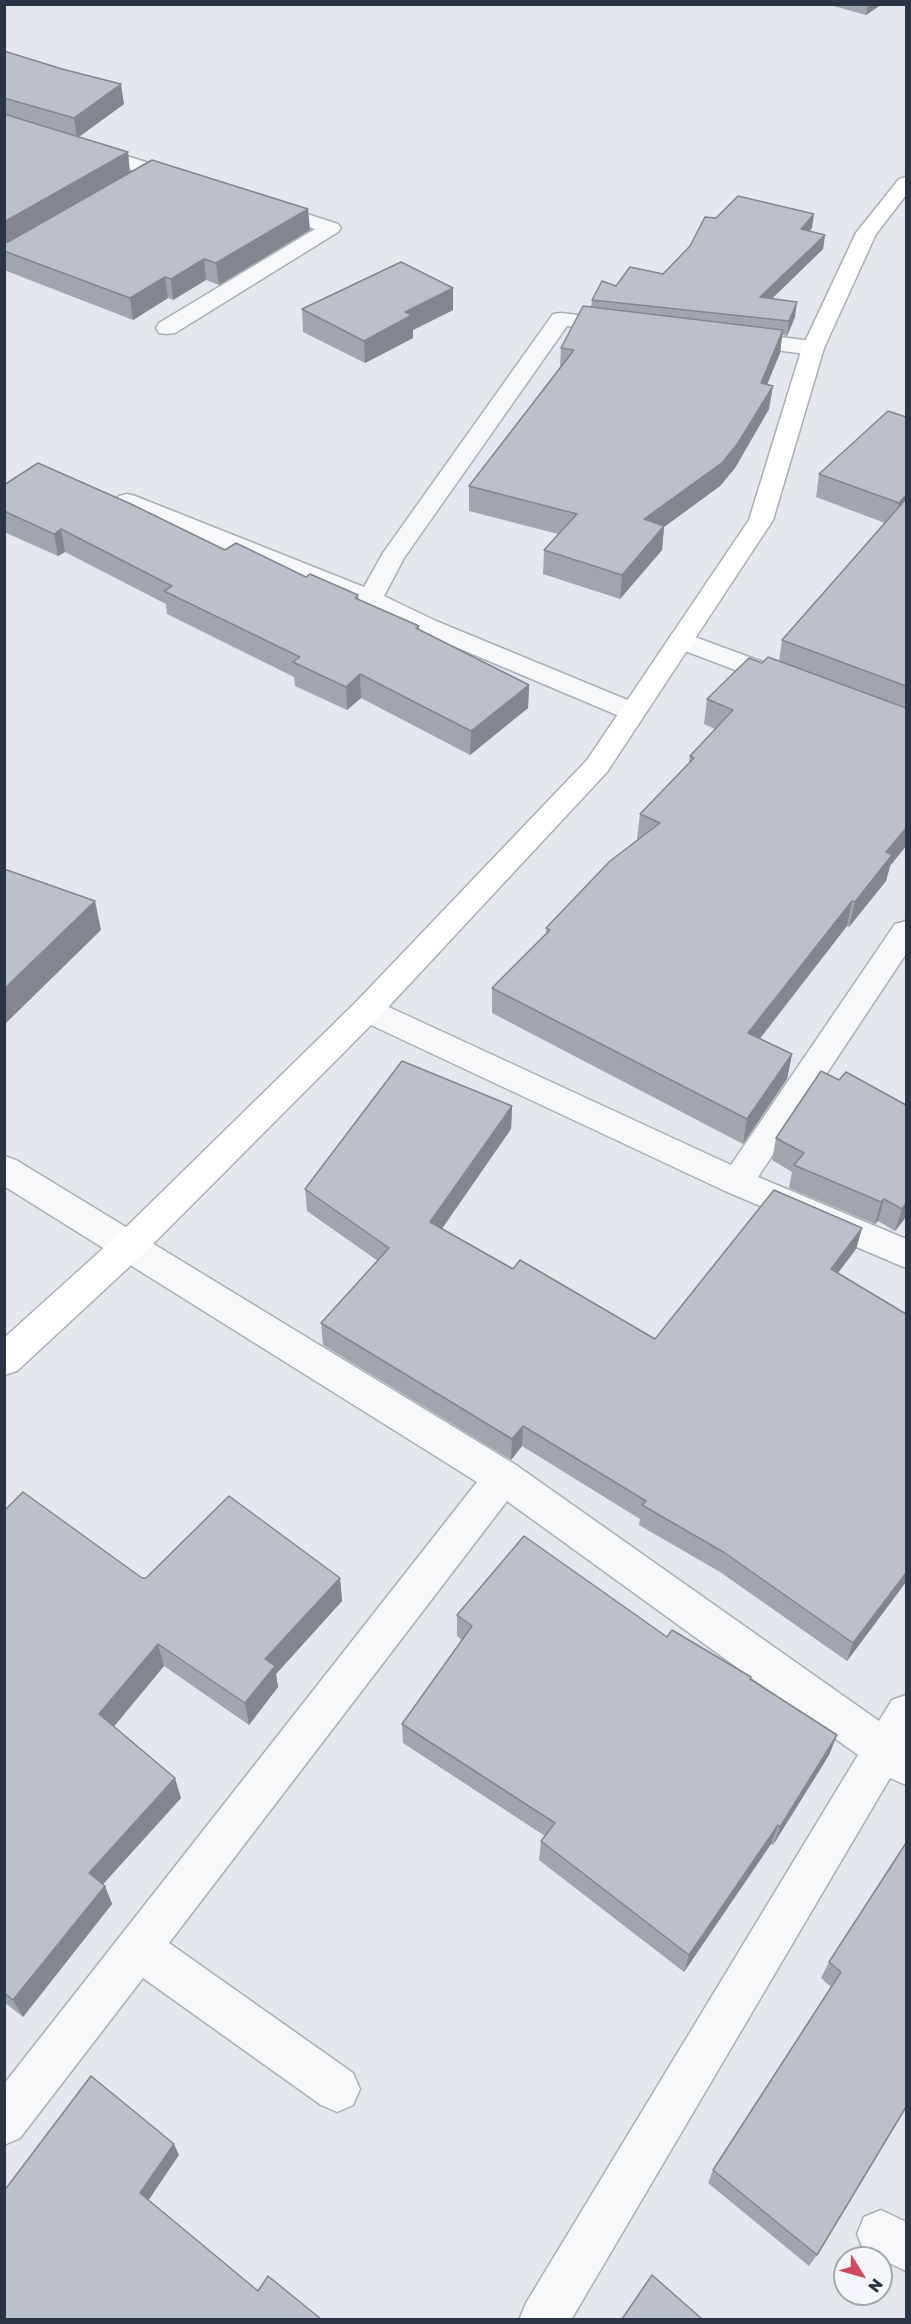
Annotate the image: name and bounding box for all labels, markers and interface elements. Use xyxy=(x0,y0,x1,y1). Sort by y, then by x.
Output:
north arrow xyxy=(833,2246,893,2306)
text: N xyxy=(864,2275,887,2297)

